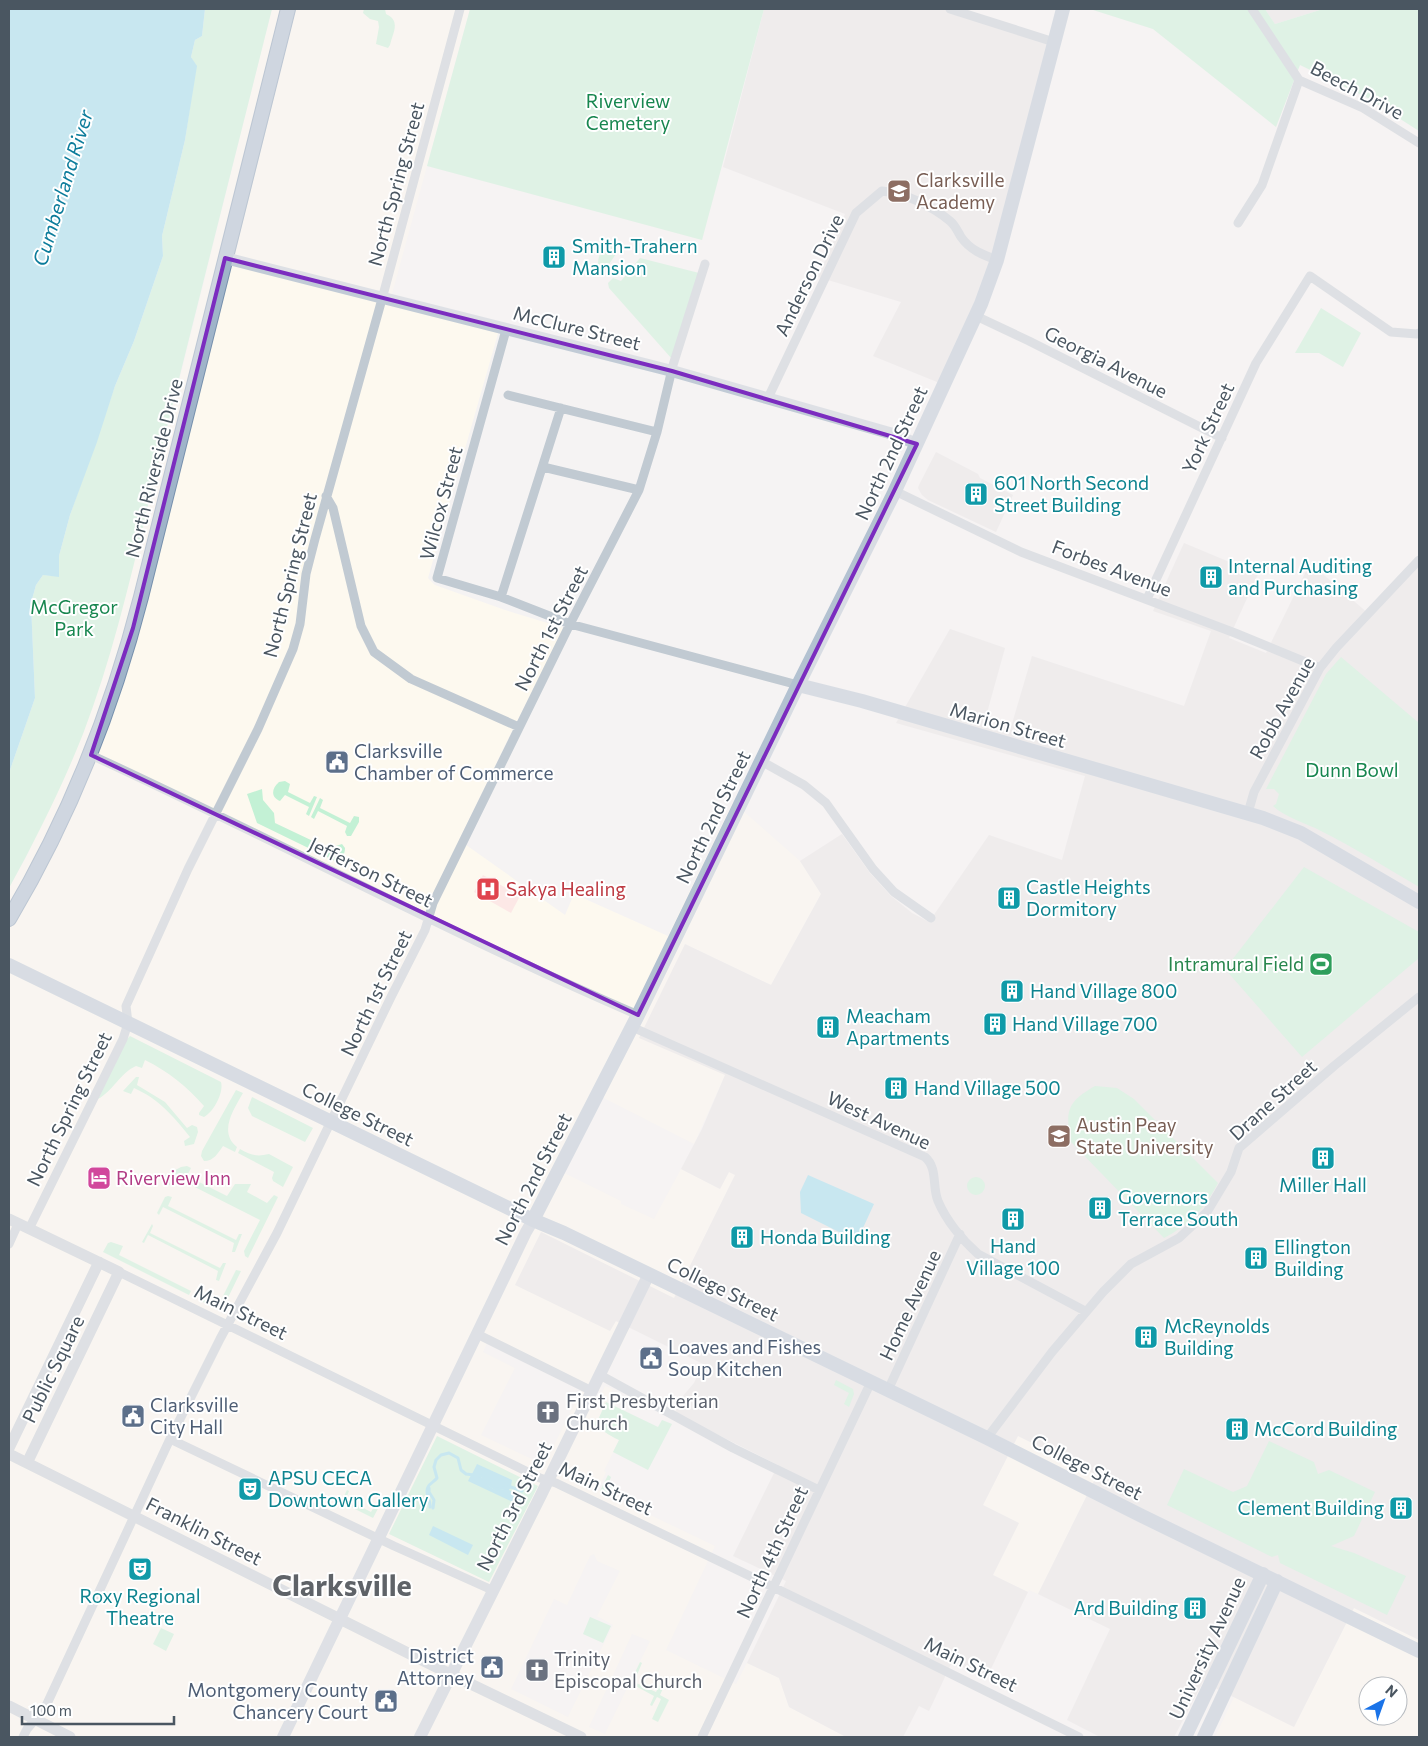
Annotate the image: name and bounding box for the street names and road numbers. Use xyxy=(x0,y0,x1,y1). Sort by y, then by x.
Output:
street label: Beech Drive xyxy=(1307,55,1408,124)
street label: North Spring Street xyxy=(363,99,429,268)
street label: Anderson Drive xyxy=(769,210,848,339)
street label: McClure Street xyxy=(511,301,643,355)
street label: Georgia Avenue xyxy=(1041,321,1172,402)
street label: North Riverside Drive xyxy=(120,376,187,560)
street label: York Street xyxy=(1177,379,1239,477)
street label: North 2nd Street xyxy=(849,382,932,524)
street label: Wilcox Street xyxy=(414,443,467,562)
street label: North Spring Street xyxy=(258,490,321,660)
street label: Forbes Avenue xyxy=(1049,534,1175,601)
street label: North 1st Street xyxy=(509,561,592,694)
street label: Robb Avenue xyxy=(1244,653,1319,763)
street label: Marion Street xyxy=(947,697,1069,752)
street label: North 2nd Street xyxy=(670,746,755,887)
street label: Jefferson Street xyxy=(305,832,437,912)
street label: North 1st Street xyxy=(335,926,416,1060)
street label: North Spring Street xyxy=(21,1028,116,1190)
street label: Drane Street xyxy=(1224,1054,1321,1145)
street label: College Street xyxy=(299,1077,418,1151)
street label: West Avenue xyxy=(824,1086,935,1154)
street label: North 2nd Street xyxy=(489,1109,576,1249)
street label: Home Avenue xyxy=(874,1246,945,1364)
street label: College Street xyxy=(664,1252,783,1326)
street label: Main Street xyxy=(191,1279,292,1344)
street label: Public Square xyxy=(17,1311,88,1426)
street label: College Street xyxy=(1028,1429,1147,1504)
street label: North 3rd Street xyxy=(471,1437,556,1574)
street label: Main Street xyxy=(556,1456,657,1519)
street label: North 4th Street xyxy=(731,1482,812,1621)
street label: Franklin Street xyxy=(142,1491,266,1570)
street label: University Avenue xyxy=(1163,1573,1250,1723)
street label: Main Street xyxy=(921,1631,1022,1696)

